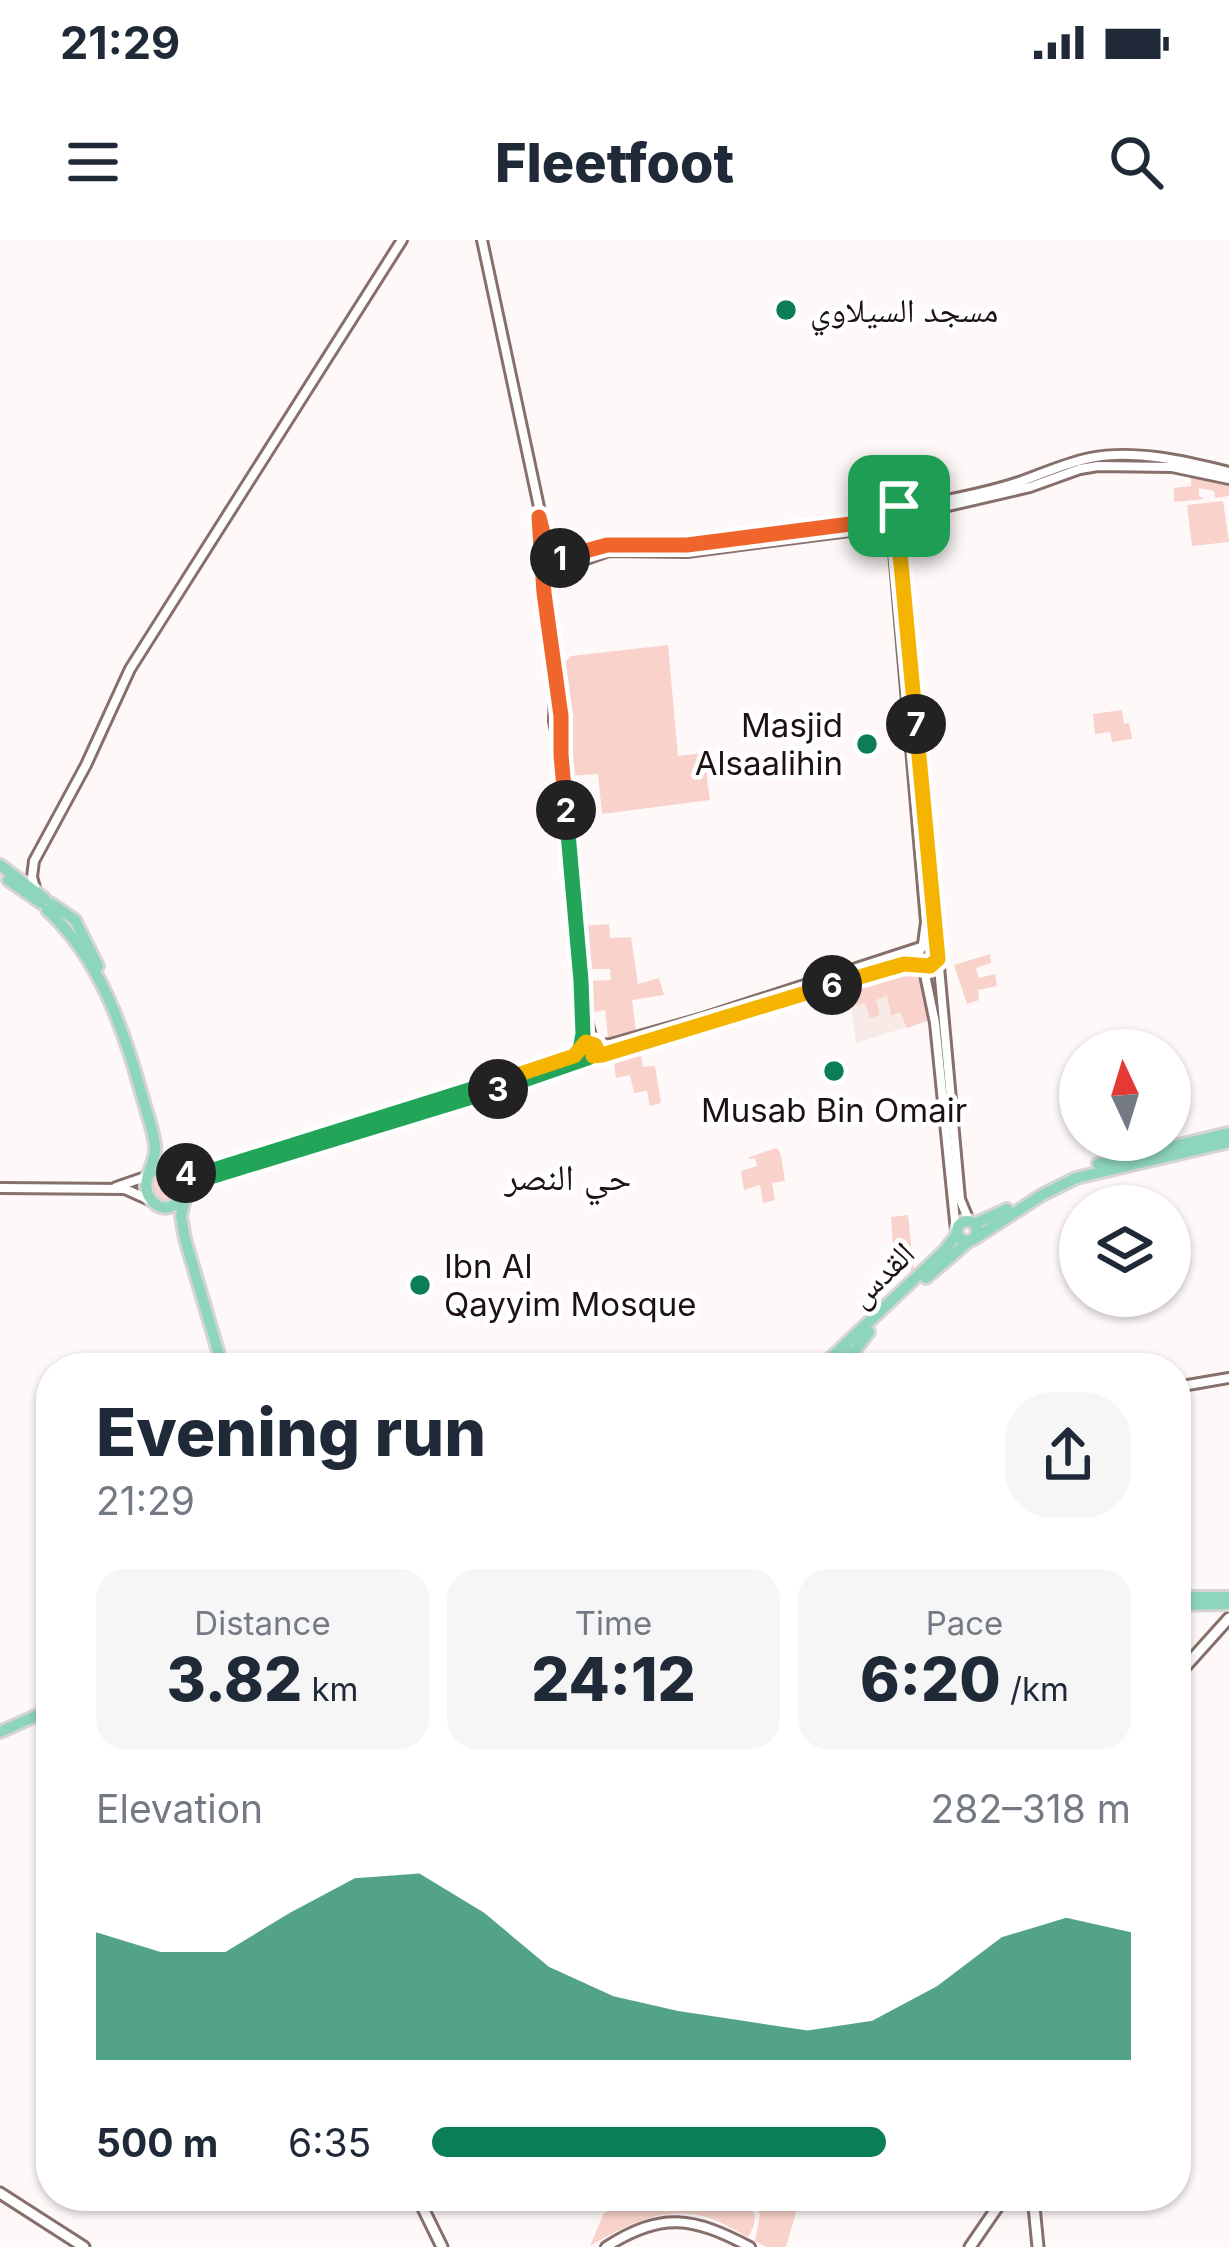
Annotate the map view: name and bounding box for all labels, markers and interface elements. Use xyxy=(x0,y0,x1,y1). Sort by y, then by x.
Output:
text: 21:29 xyxy=(60,15,180,70)
icon: menu xyxy=(60,129,126,195)
icon: search xyxy=(1103,129,1169,195)
text: Fleetfoot xyxy=(495,130,734,195)
place label: مسجد السيلاوي xyxy=(810,290,998,336)
marker: مسجد السيلاوي xyxy=(773,297,799,323)
pin xyxy=(848,455,950,557)
icon: arrive xyxy=(866,473,932,539)
pin: 1 xyxy=(530,528,590,588)
text: 1 xyxy=(553,538,567,578)
pin: 7 xyxy=(886,694,946,754)
text: 7 xyxy=(906,704,926,744)
place label: Masjid Alsaalihin xyxy=(695,705,843,783)
marker: Masjid Alsaalihin xyxy=(854,731,880,757)
pin: 2 xyxy=(536,780,596,840)
text: 2 xyxy=(556,790,576,830)
pin: 6 xyxy=(802,955,862,1015)
text: 6 xyxy=(821,965,843,1005)
north arrow xyxy=(1059,1029,1191,1161)
map controls xyxy=(1059,1029,1191,1317)
marker: Musab Bin Omair xyxy=(821,1058,847,1084)
pin: 3 xyxy=(468,1059,528,1119)
text: 3 xyxy=(487,1069,509,1109)
place label: Musab Bin Omair xyxy=(701,1090,967,1130)
pin: 4 xyxy=(156,1143,216,1203)
text: 4 xyxy=(175,1153,197,1193)
district label: حي النصر xyxy=(503,1155,632,1206)
button: layers xyxy=(1059,1185,1191,1317)
street label: القدس xyxy=(840,1233,923,1316)
place label: Ibn Al Qayyim Mosque xyxy=(444,1246,697,1324)
marker: Ibn Al Qayyim Mosque xyxy=(407,1272,433,1298)
text: Evening run xyxy=(96,1392,486,1472)
button: share xyxy=(1005,1392,1131,1518)
text: 21:29 xyxy=(96,1477,195,1524)
text: Distance xyxy=(194,1603,331,1643)
text: Time xyxy=(575,1603,652,1643)
text: Pace xyxy=(926,1603,1003,1643)
text: 3.82 xyxy=(167,1643,302,1715)
text: 24:12 xyxy=(531,1643,696,1715)
text: 6:20 xyxy=(860,1643,1001,1715)
text: km xyxy=(302,1669,358,1709)
text: /km xyxy=(1001,1669,1069,1709)
text: Elevation xyxy=(96,1785,263,1832)
text: 282–318 m xyxy=(931,1785,1131,1832)
text: 500 m xyxy=(96,2119,218,2166)
text: 6:35 xyxy=(288,2119,371,2166)

